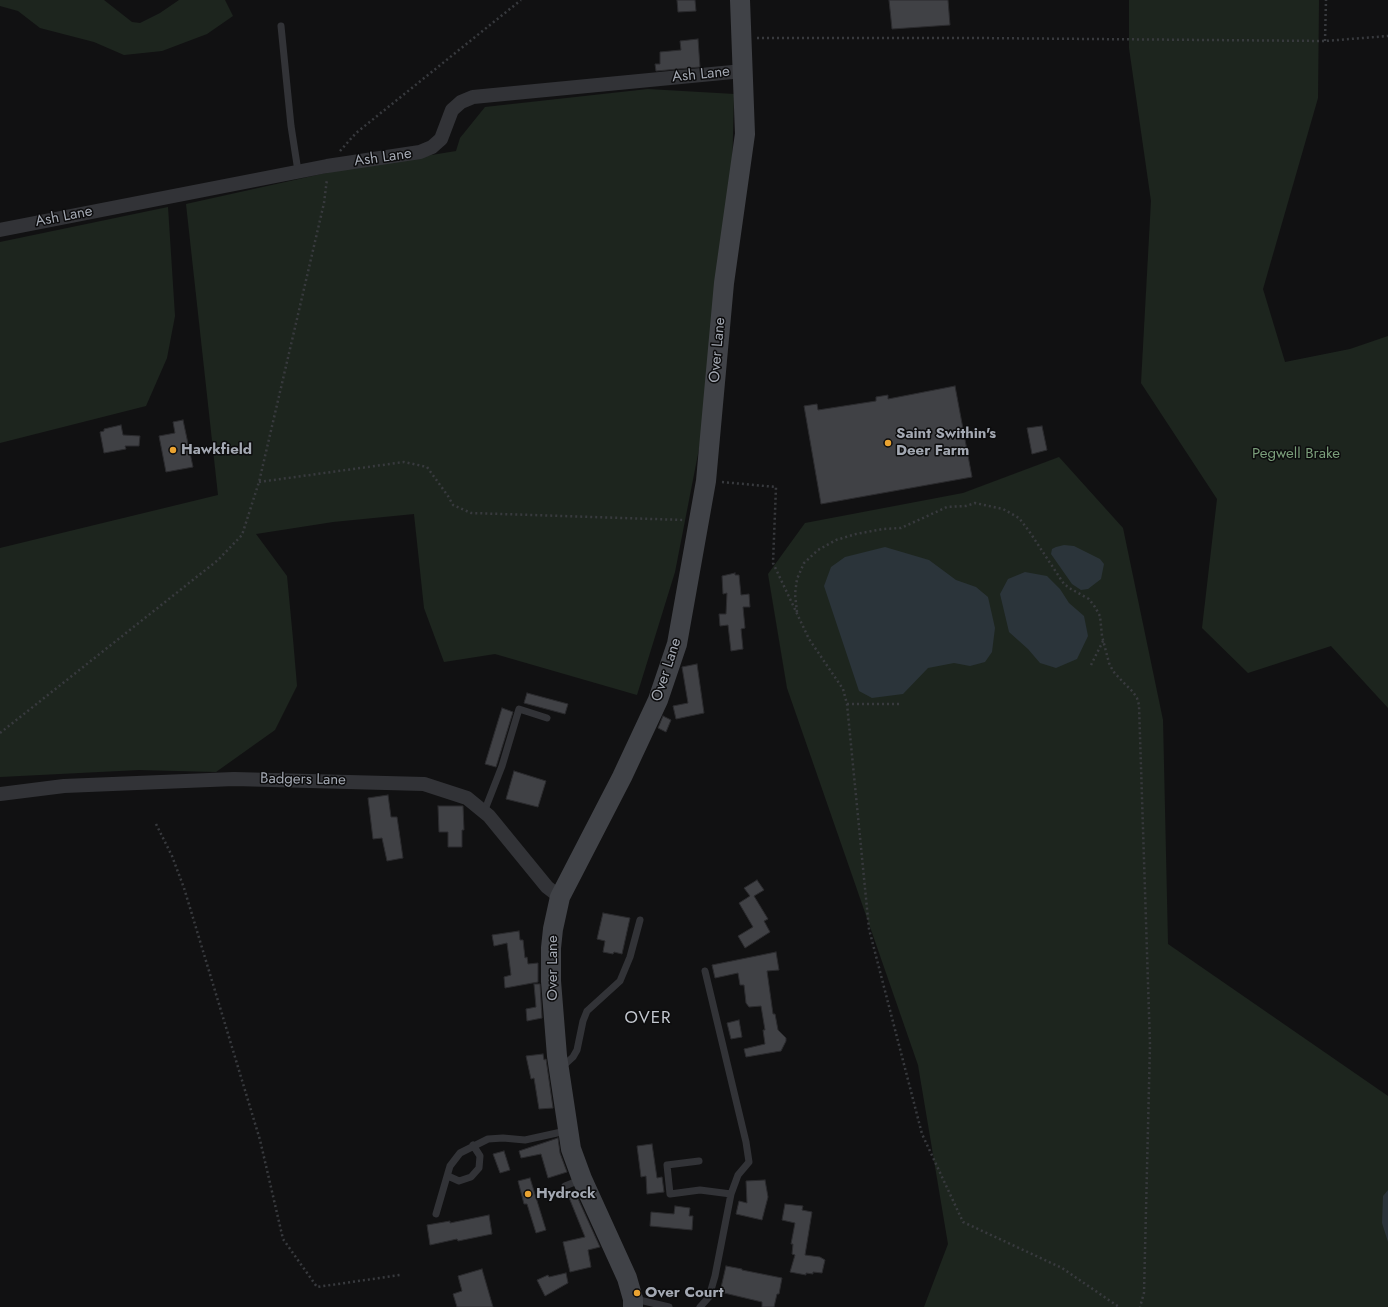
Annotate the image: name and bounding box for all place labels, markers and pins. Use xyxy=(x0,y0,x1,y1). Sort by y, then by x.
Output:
place label: Saint Swithin's Deer Farm xyxy=(896,425,996,460)
marker: Saint Swithin's Deer Farm xyxy=(883,438,893,448)
place label: Hawkfield xyxy=(181,441,252,459)
marker: Hawkfield xyxy=(168,445,178,455)
place label: Hydrock xyxy=(536,1185,596,1203)
marker: Hydrock xyxy=(523,1189,533,1199)
place label: Over Court xyxy=(645,1284,723,1302)
marker: Over Court xyxy=(632,1288,642,1298)

